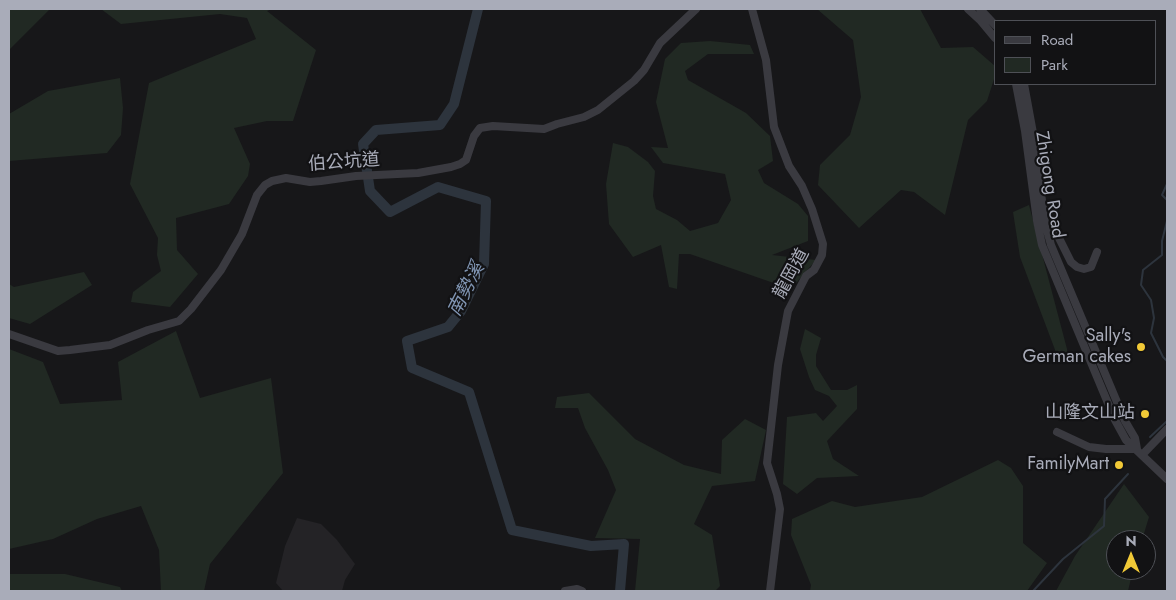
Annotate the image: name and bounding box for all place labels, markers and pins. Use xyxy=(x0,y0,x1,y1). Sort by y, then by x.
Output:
place label: Sally's German cakes xyxy=(1023,326,1131,368)
marker: Sally's German cakes xyxy=(1135,341,1147,353)
place label: 山隆文山站 xyxy=(1045,403,1135,425)
marker: 山隆文山站 xyxy=(1139,408,1151,420)
place label: FamilyMart xyxy=(1027,454,1109,476)
marker: FamilyMart xyxy=(1113,459,1125,471)

